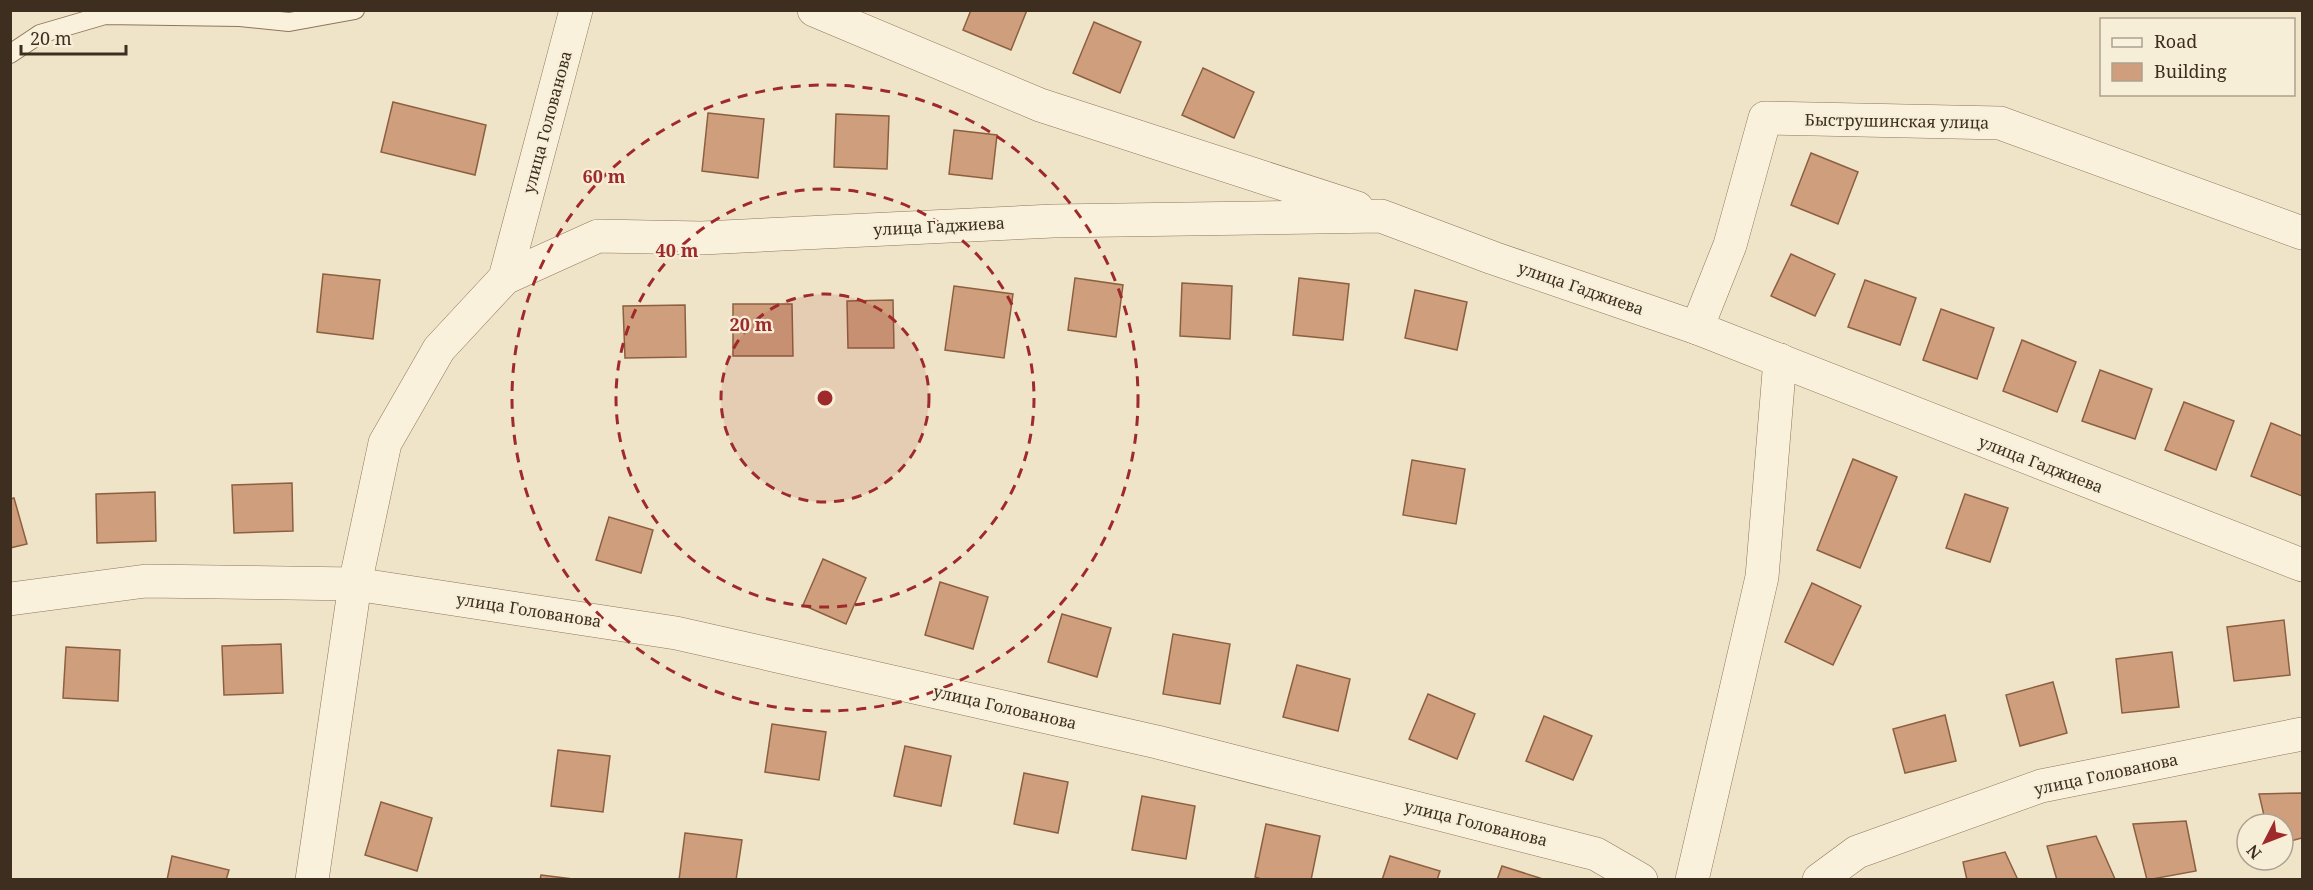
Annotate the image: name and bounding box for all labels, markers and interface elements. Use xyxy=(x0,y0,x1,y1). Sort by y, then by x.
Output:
scale bar xyxy=(21,18,126,56)
legend xyxy=(2100,18,2295,96)
text: 20 m xyxy=(30,26,72,50)
text: Road xyxy=(2154,29,2197,53)
street label: улица Голованова xyxy=(517,48,577,196)
text: Building xyxy=(2154,59,2227,83)
street label: Быструшинская улица xyxy=(1805,108,1989,134)
text: 60 m xyxy=(583,164,626,188)
street label: улица Гаджиева xyxy=(873,212,1005,240)
text: 40 m xyxy=(656,238,699,262)
street label: улица Гаджиева xyxy=(1515,256,1647,320)
text: 20 m xyxy=(730,312,773,336)
centre of rings xyxy=(815,388,835,408)
street label: улица Гаджиева xyxy=(1976,430,2106,498)
street label: улица Голованова xyxy=(455,588,603,632)
street label: улица Голованова xyxy=(931,680,1079,734)
street label: улица Голованова xyxy=(2032,748,2180,800)
street label: улица Голованова xyxy=(1402,795,1550,851)
north arrow xyxy=(2235,812,2295,872)
text: N xyxy=(2241,840,2266,864)

